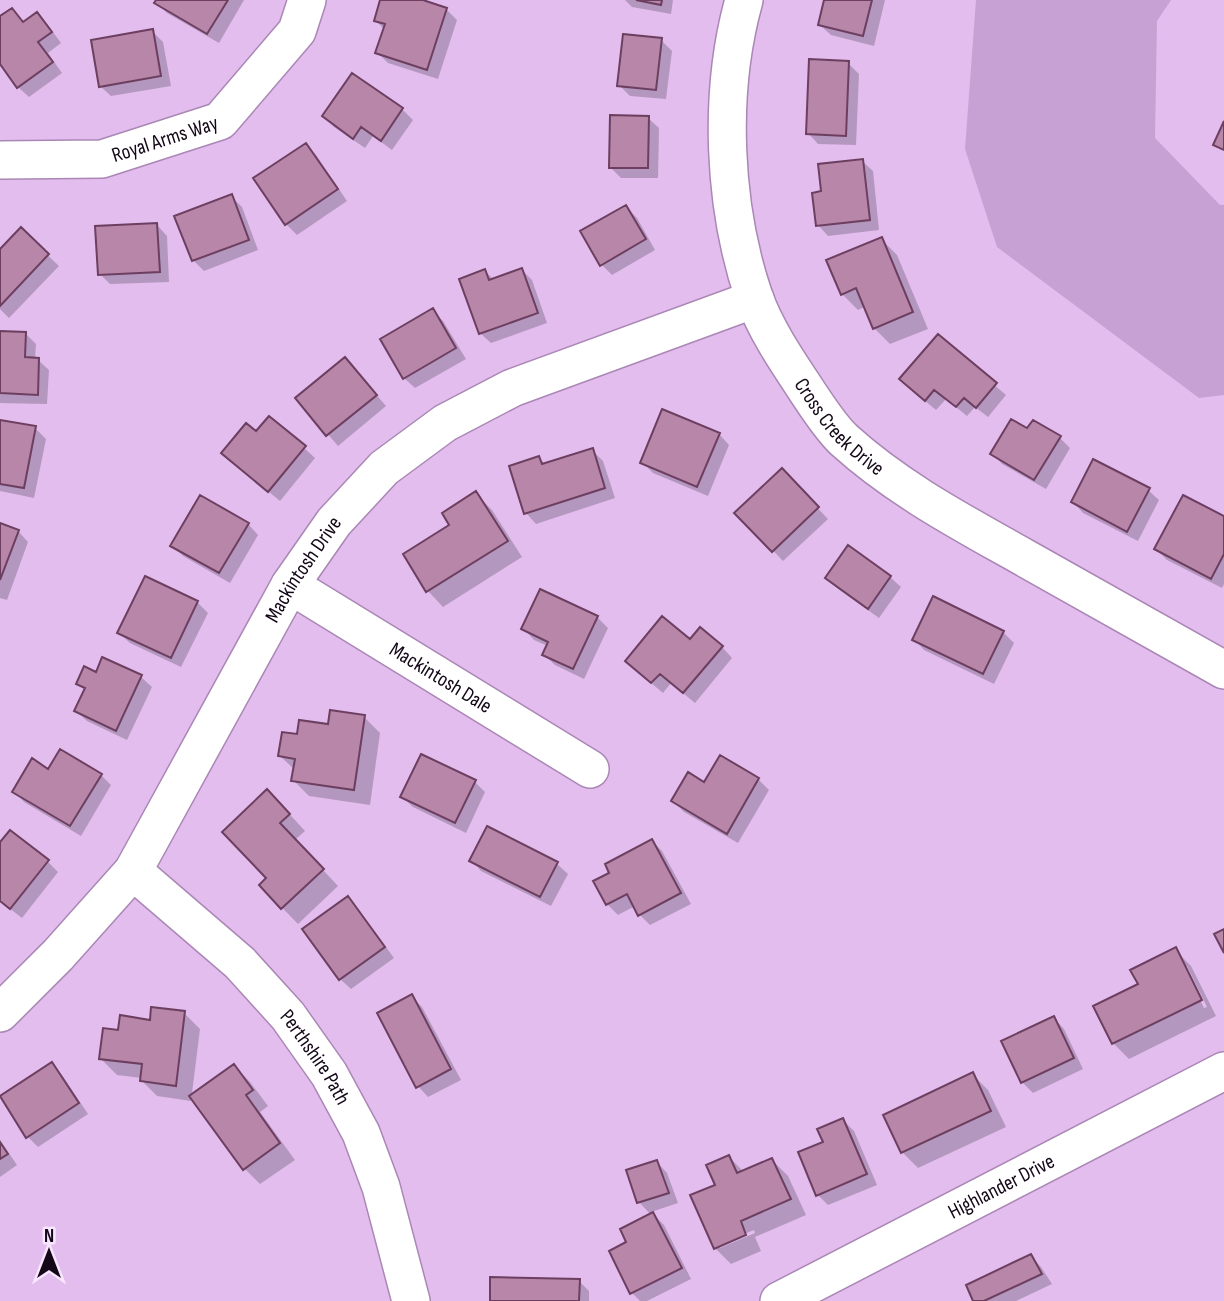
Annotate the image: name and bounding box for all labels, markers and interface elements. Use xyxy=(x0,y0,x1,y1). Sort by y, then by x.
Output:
street label: Royal Arms Way xyxy=(109,110,221,168)
street label: Cross Creek Drive xyxy=(789,373,889,481)
street label: Mackintosh Drive xyxy=(259,512,347,627)
street label: Mackintosh Dale xyxy=(385,637,497,718)
street label: Perthshire Path xyxy=(275,1004,356,1109)
street label: Highlander Drive xyxy=(944,1148,1058,1224)
north arrow xyxy=(14,1217,84,1287)
text: N xyxy=(44,1225,54,1248)

